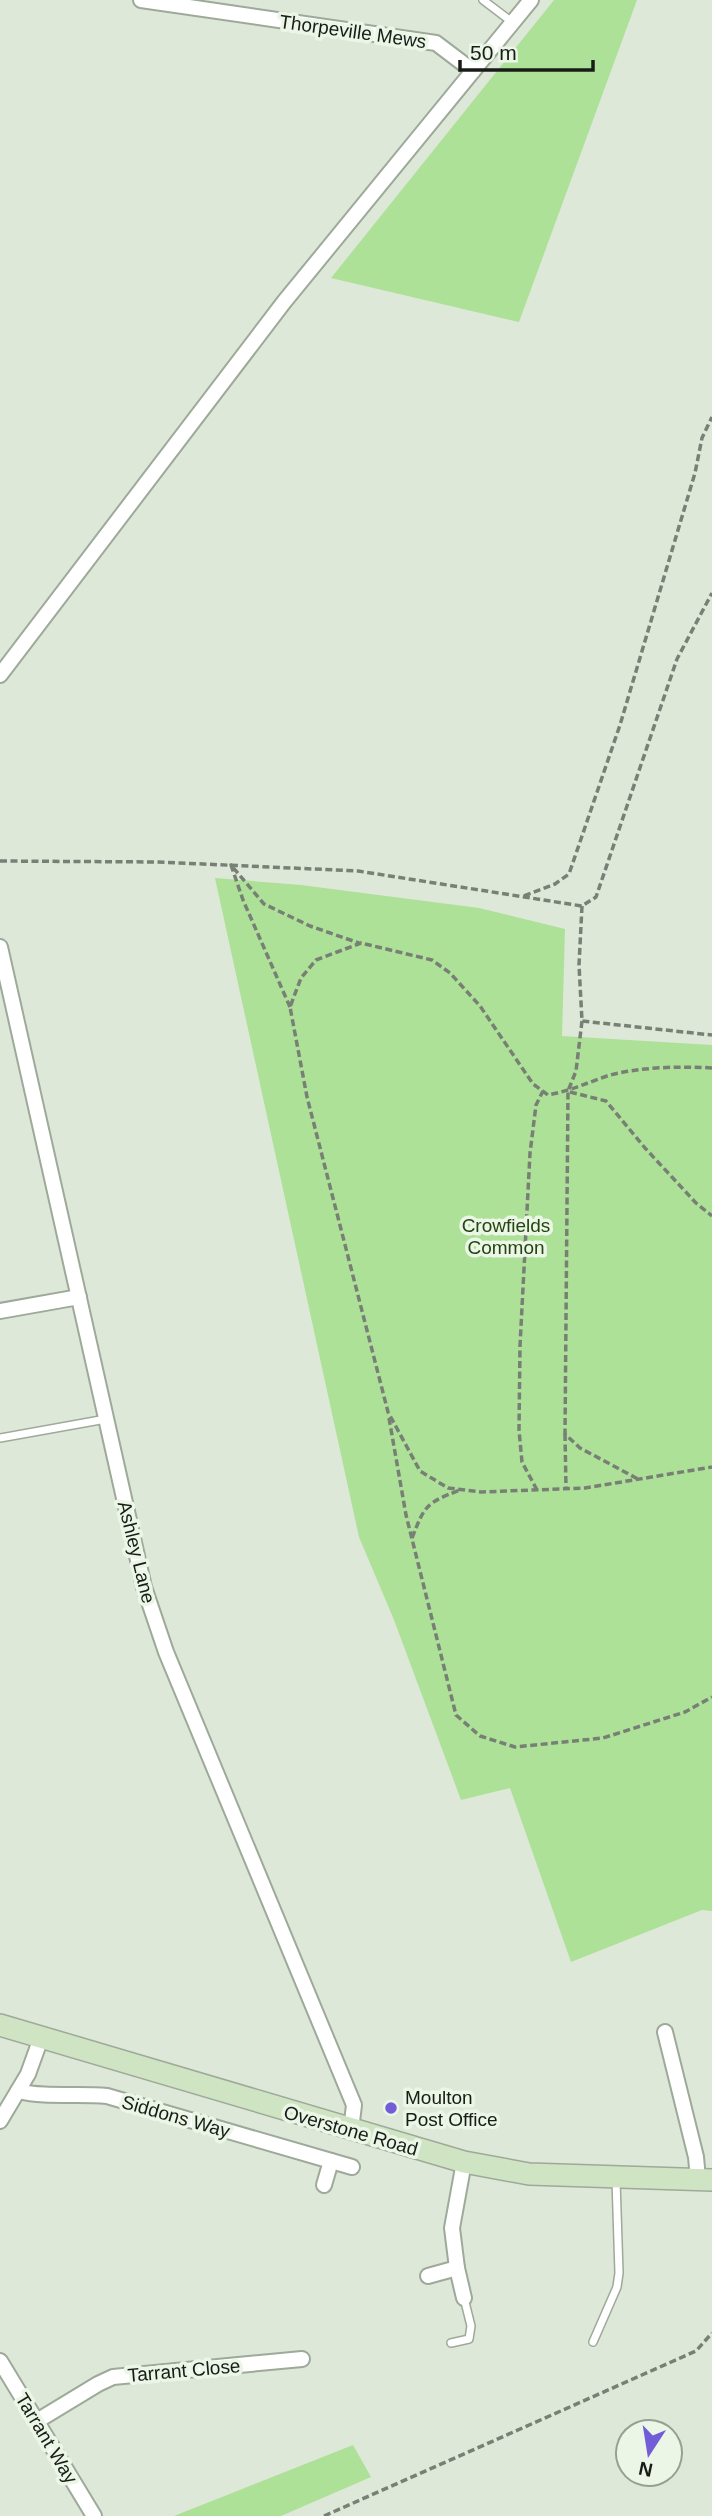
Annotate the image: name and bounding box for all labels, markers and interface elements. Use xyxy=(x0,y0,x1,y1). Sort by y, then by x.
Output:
street label: Thorpeville Mews xyxy=(278,11,428,52)
scale bar xyxy=(460,28,593,72)
text: 50 m xyxy=(470,41,517,64)
park label: Crowfields Common xyxy=(462,1215,550,1258)
street label: Ashley Lane xyxy=(114,1499,159,1605)
place label: Moulton Post Office xyxy=(405,2087,498,2130)
street label: Siddons Way xyxy=(119,2091,233,2142)
marker: Moulton Post Office xyxy=(383,2100,399,2116)
street label: Overstone Road xyxy=(281,2101,420,2160)
street label: Tarrant Close xyxy=(127,2355,241,2386)
street label: Tarrant Way xyxy=(11,2389,82,2488)
north arrow xyxy=(614,2418,684,2488)
text: N xyxy=(637,2457,654,2481)

